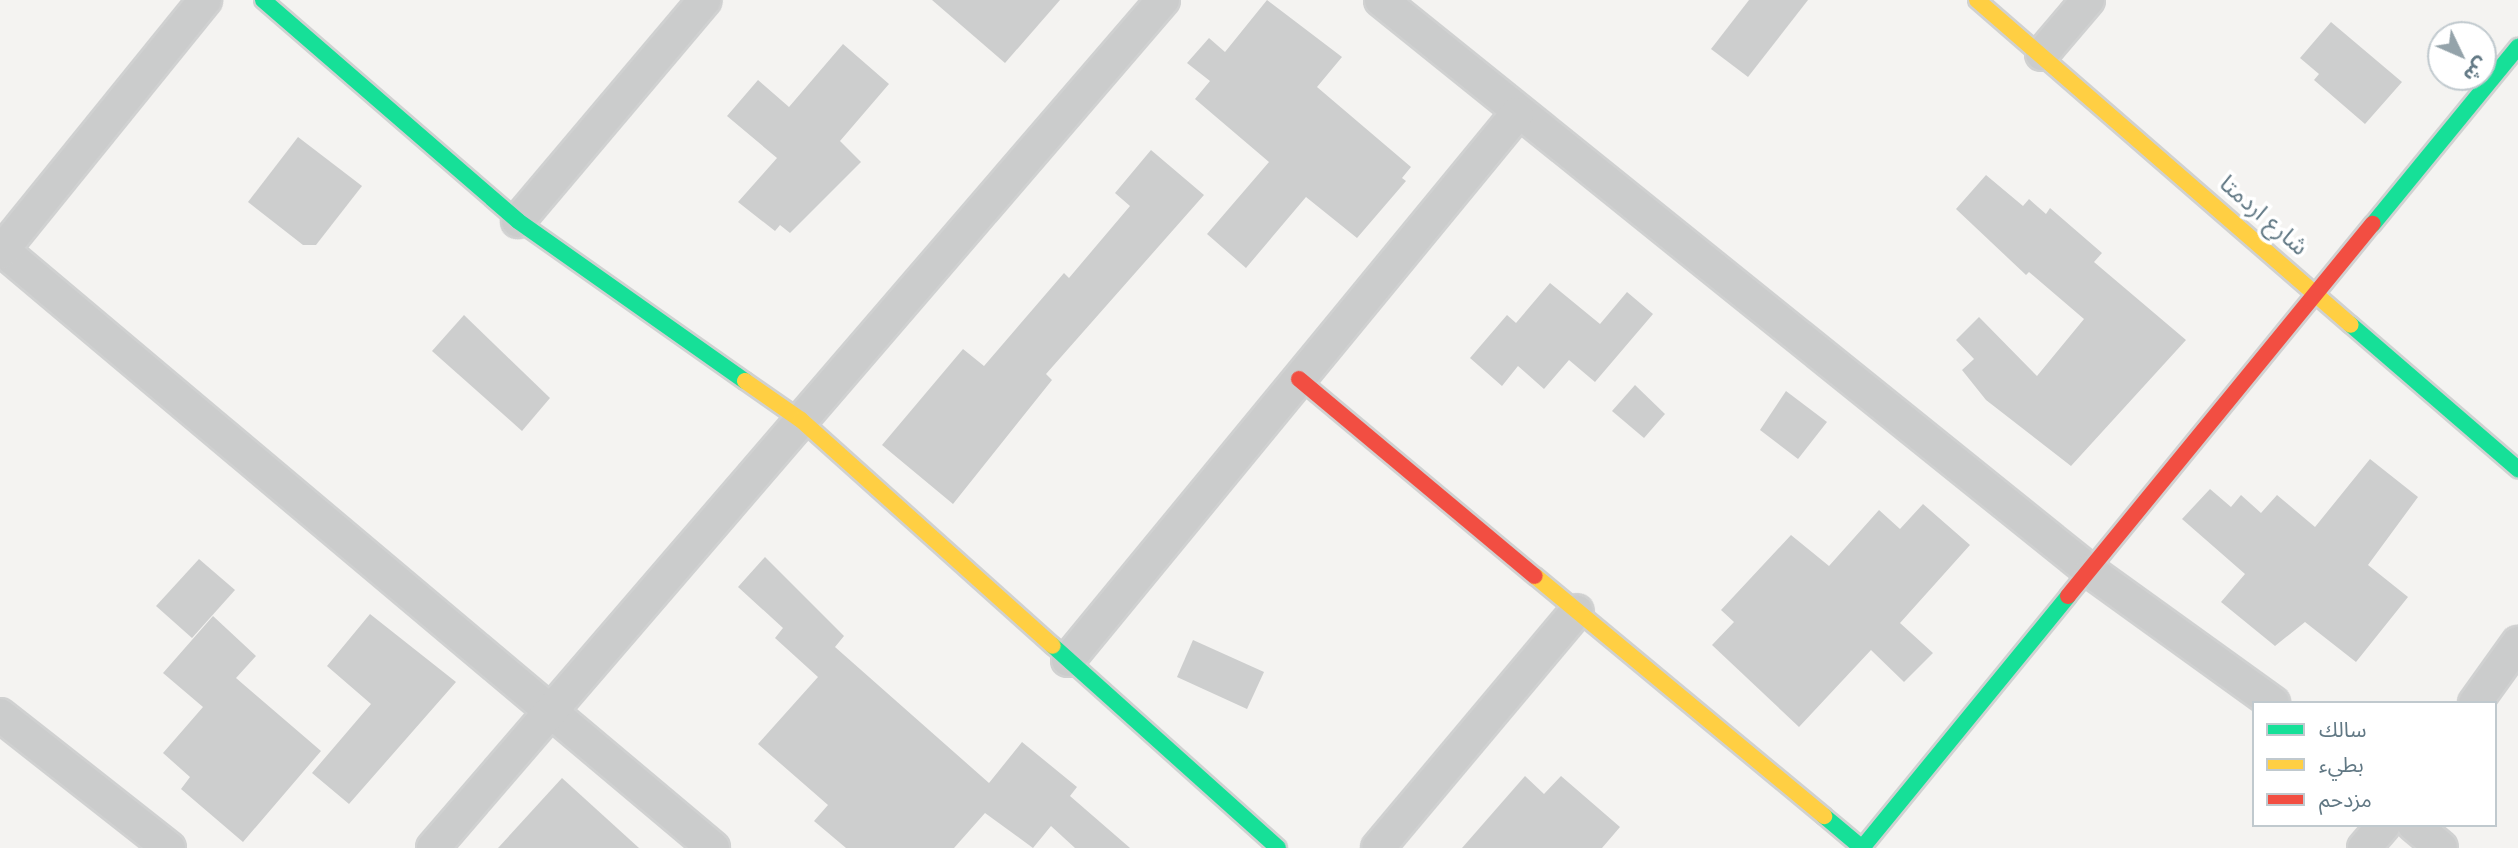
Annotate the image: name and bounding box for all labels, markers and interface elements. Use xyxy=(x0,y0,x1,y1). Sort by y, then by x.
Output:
north arrow xyxy=(2427,21,2497,91)
text: ش xyxy=(2457,51,2495,88)
street label: شارع اردمتا xyxy=(2214,169,2314,261)
legend xyxy=(2252,701,2497,827)
text: سالك xyxy=(2319,715,2366,745)
text: بطيء xyxy=(2319,750,2364,780)
text: مزدحم xyxy=(2319,785,2372,815)

